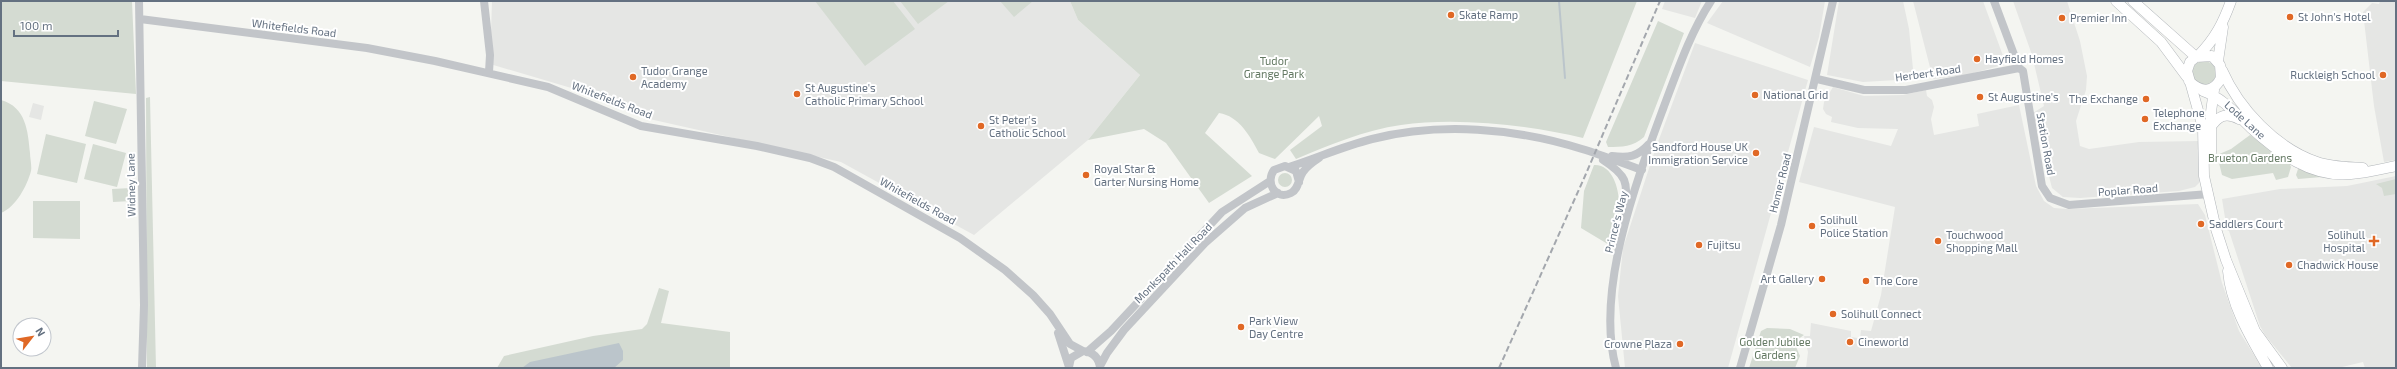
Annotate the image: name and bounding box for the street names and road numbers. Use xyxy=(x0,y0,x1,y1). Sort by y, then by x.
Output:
street label: Whitefields Road xyxy=(251,16,337,39)
street label: Herbert Road xyxy=(1894,61,1962,84)
street label: Whitefields Road xyxy=(570,78,654,121)
street label: Lode Lane xyxy=(2222,98,2269,141)
street label: Station Road xyxy=(2035,111,2058,176)
street label: Homer Road xyxy=(1766,152,1793,214)
street label: Widney Lane xyxy=(123,153,138,217)
street label: Whitefields Road xyxy=(878,174,959,227)
street label: Poplar Road xyxy=(2097,181,2159,198)
street label: Prince's Way xyxy=(1602,189,1630,254)
street label: Monkspath Hall Road xyxy=(1131,220,1214,305)

